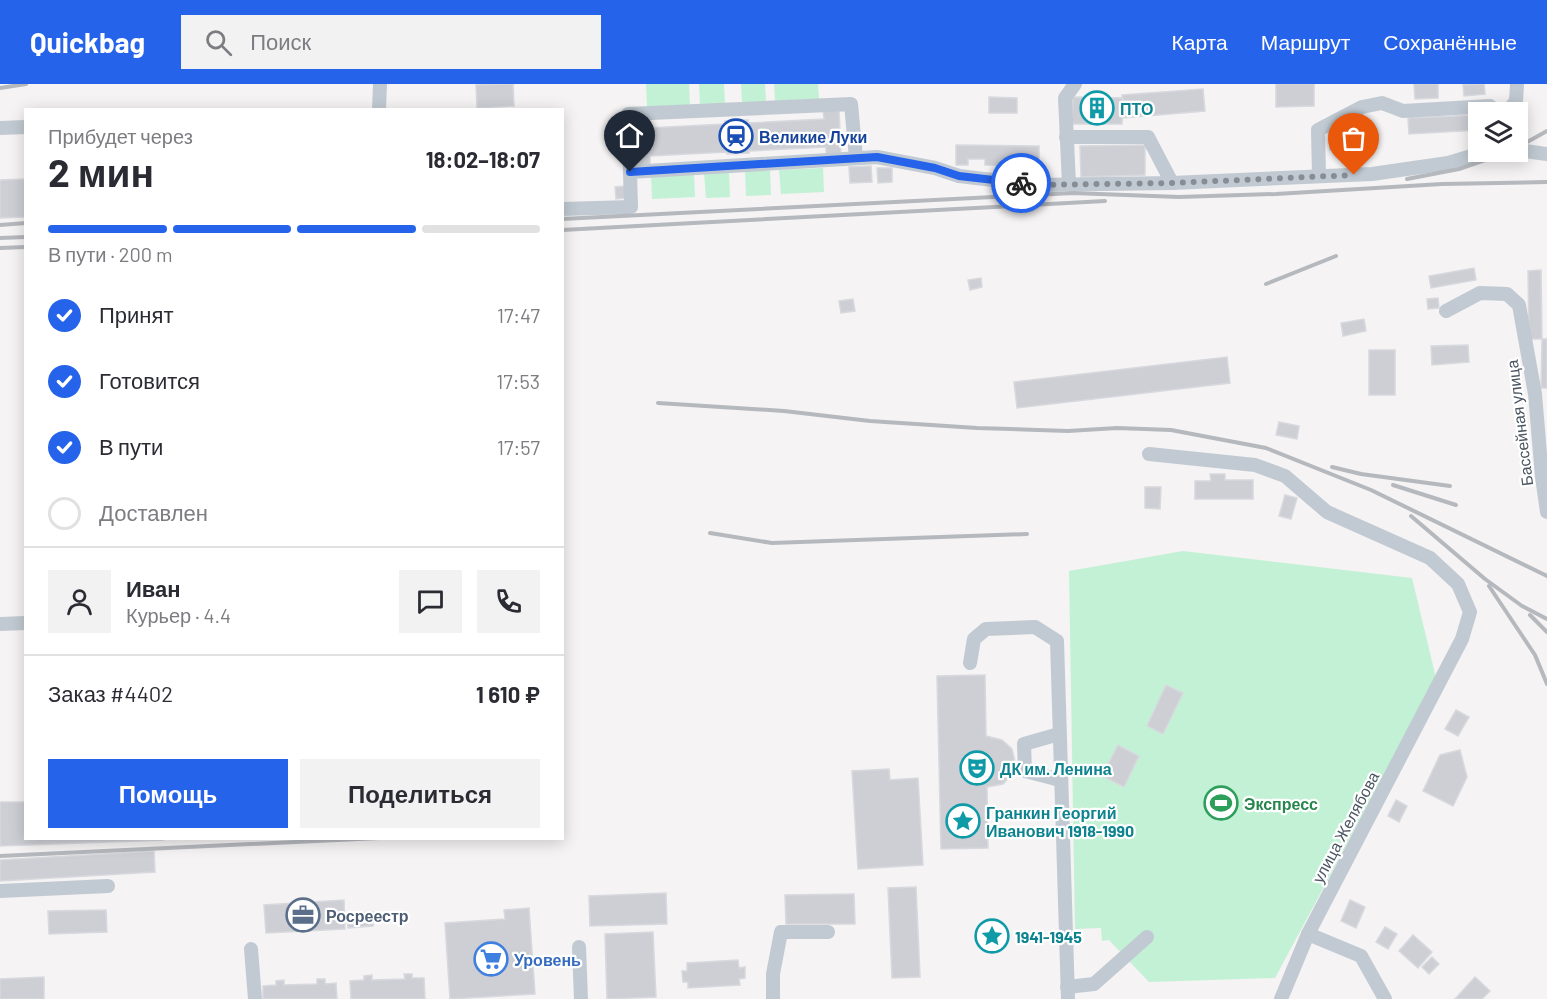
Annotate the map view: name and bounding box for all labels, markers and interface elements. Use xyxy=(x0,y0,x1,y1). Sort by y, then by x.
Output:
search box xyxy=(181,15,601,69)
text: Quickbag xyxy=(30,25,145,59)
icon: search xyxy=(202,26,235,59)
text: Поиск xyxy=(250,28,311,54)
text: Карта xyxy=(1172,29,1228,54)
text: Маршрут xyxy=(1261,29,1350,54)
text: Сохранённые xyxy=(1383,29,1517,54)
building icon: ПТО xyxy=(1079,90,1115,126)
place label: ПТО xyxy=(1120,99,1153,118)
map controls xyxy=(1468,102,1528,162)
button: layers xyxy=(1468,102,1528,162)
pin xyxy=(604,110,655,172)
pin xyxy=(1328,113,1379,175)
station icon: Великие Луки xyxy=(718,118,754,154)
icon: home xyxy=(613,119,646,152)
icon: bag xyxy=(1337,122,1370,155)
text: Прибудет через xyxy=(48,124,193,148)
place label: Великие Луки xyxy=(759,127,867,146)
text: 18:02–18:07 xyxy=(426,146,540,172)
text: 2 мин xyxy=(48,148,154,195)
courier xyxy=(991,153,1051,213)
icon: bike xyxy=(1005,167,1038,200)
text: В пути · 200 m xyxy=(48,242,173,266)
icon: check xyxy=(48,299,81,332)
text: Принят xyxy=(99,301,173,327)
text: 17:47 xyxy=(497,303,540,327)
street label: Бассейная улица xyxy=(1502,359,1536,487)
icon: check xyxy=(48,365,81,398)
text: Готовится xyxy=(99,367,200,393)
text: 17:53 xyxy=(496,369,540,393)
icon: check xyxy=(48,431,81,464)
text: В пути xyxy=(99,433,163,459)
text: 17:57 xyxy=(497,435,540,459)
text: Доставлен xyxy=(99,499,208,525)
button: person xyxy=(48,570,111,633)
button: chat xyxy=(399,570,462,633)
button: phone xyxy=(477,570,540,633)
text: Иван xyxy=(126,575,181,601)
text: Курьер · 4.4 xyxy=(126,603,231,627)
text: Заказ #4402 xyxy=(48,680,173,706)
text: 1 610 ₽ xyxy=(476,681,540,707)
theatre icon: ДК им. Ленина xyxy=(959,750,995,786)
button: Помощь xyxy=(48,759,288,828)
button: Поделиться xyxy=(300,759,540,828)
place label: ДК им. Ленина xyxy=(1000,759,1112,778)
street label: улица Желябова xyxy=(1308,768,1382,886)
sports icon: Экспресс xyxy=(1203,785,1239,821)
place label: Экспресс xyxy=(1244,794,1318,813)
place icon: Гранкин Георгий Иванович 1918-1990 xyxy=(945,803,981,839)
place label: Гранкин Георгий Иванович 1918-1990 xyxy=(986,803,1134,840)
office icon: Росреестр xyxy=(285,897,321,933)
place label: Росреестр xyxy=(326,906,409,925)
place icon: 1941-1945 xyxy=(974,918,1010,954)
place label: 1941-1945 xyxy=(1015,927,1082,946)
supermarket icon: Уровень xyxy=(473,941,509,977)
place label: Уровень xyxy=(514,950,581,969)

